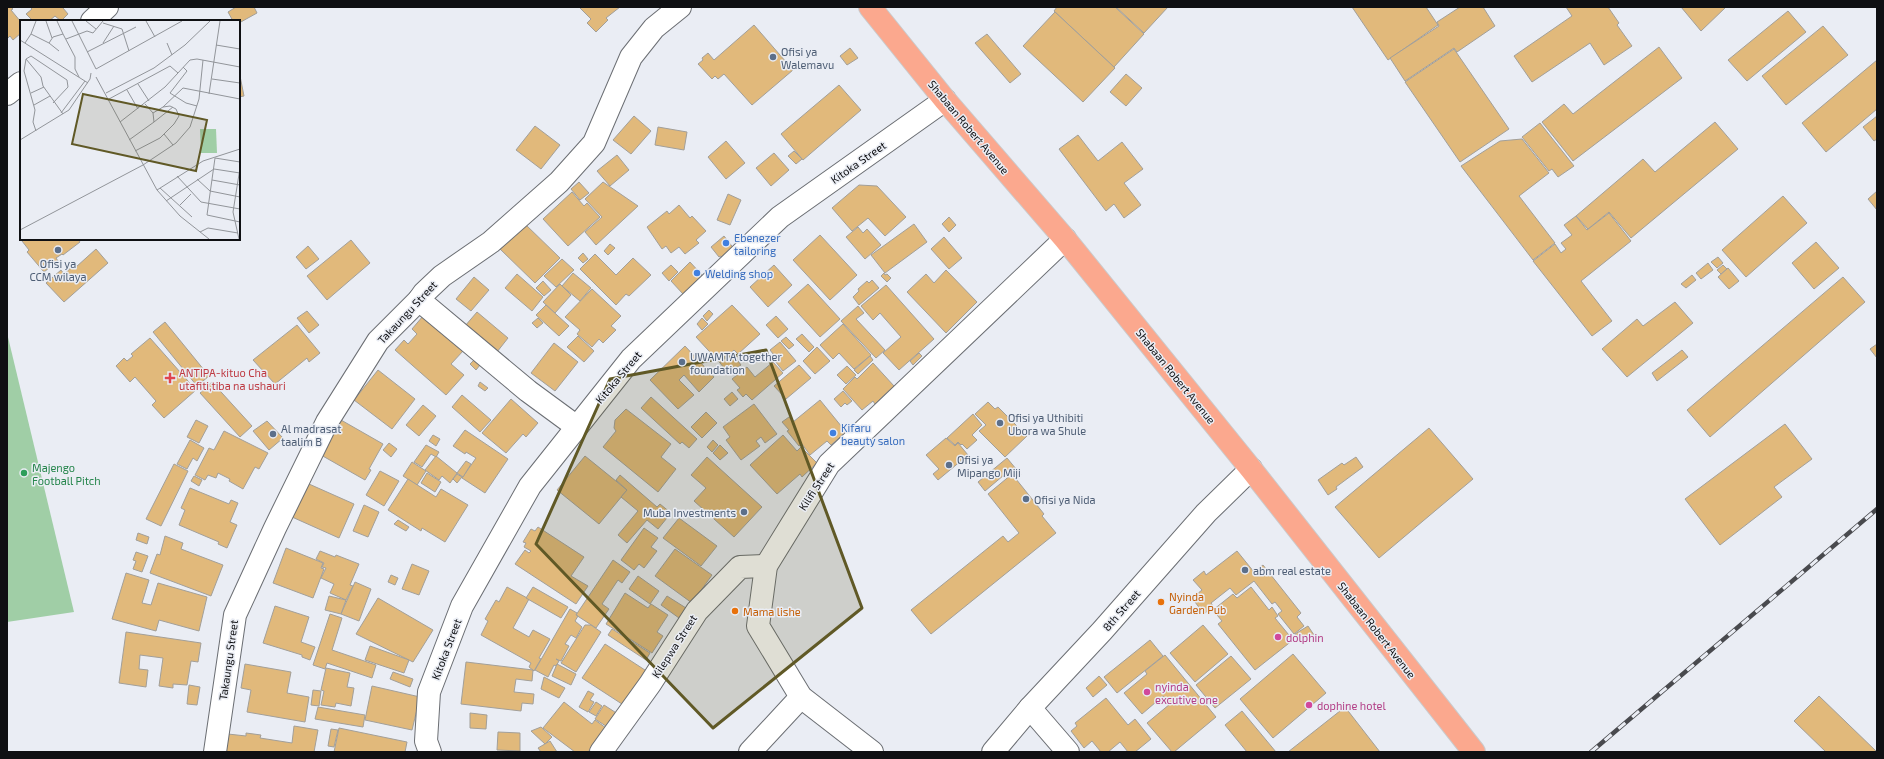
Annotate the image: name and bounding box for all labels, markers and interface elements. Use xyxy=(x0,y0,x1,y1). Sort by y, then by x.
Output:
inset map xyxy=(20,20,240,240)
place label: Ofisi ya Walemavu xyxy=(781,45,834,71)
marker: Ofisi ya Walemavu xyxy=(768,52,778,62)
street label: Shabaan Robert Avenue xyxy=(926,77,1012,177)
street label: Kitoka Street xyxy=(828,138,888,186)
place label: Ebenezer tailoring xyxy=(734,231,781,257)
marker: Ebenezer tailoring xyxy=(721,238,731,248)
marker: Ofisi ya CCM wilaya xyxy=(53,245,63,255)
place label: Ofisi ya CCM wilaya xyxy=(29,257,87,283)
place label: Welding shop xyxy=(705,267,773,280)
marker: Welding shop xyxy=(692,268,702,278)
street label: Takaungu Street xyxy=(375,278,439,346)
street label: Shabaan Robert Avenue xyxy=(1134,326,1218,426)
street label: Kitoka Street xyxy=(592,348,644,406)
place label: UWAMTA together foundation xyxy=(690,350,783,376)
marker: UWAMTA together foundation xyxy=(677,357,687,367)
place label: ANTIPA-kituo Cha utafiti,tiba na ushauri xyxy=(179,366,286,392)
marker: ANTIPA-kituo Cha utafiti,tiba na ushauri xyxy=(164,372,176,384)
place label: Ofisi ya Uthibiti Ubora wa Shule xyxy=(1008,411,1086,437)
marker: Ofisi ya Uthibiti Ubora wa Shule xyxy=(995,418,1005,428)
place label: Kifaru beauty salon xyxy=(841,421,905,447)
place label: Al madrasat taalim B xyxy=(281,422,342,448)
marker: Kifaru beauty salon xyxy=(828,428,838,438)
marker: Al madrasat taalim B xyxy=(268,429,278,439)
place label: Ofisi ya Mipango Miji xyxy=(957,453,1021,480)
street label: Kilifi Street xyxy=(796,459,836,513)
marker: Ofisi ya Mipango Miji xyxy=(944,460,954,470)
place label: Majengo Football Pitch xyxy=(32,461,101,487)
marker: Majengo Football Pitch xyxy=(19,468,29,478)
place label: Ofisi ya Nida xyxy=(1034,493,1096,506)
marker: Ofisi ya Nida xyxy=(1021,494,1031,504)
place label: Muba Investments xyxy=(643,506,736,519)
marker: Muba Investments xyxy=(739,507,749,517)
place label: abm real estate xyxy=(1253,564,1331,577)
marker: abm real estate xyxy=(1240,565,1250,575)
street label: Shabaan Robert Avenue xyxy=(1335,579,1419,681)
street label: 8th Street xyxy=(1100,587,1142,633)
place label: Nyinda Garden Pub xyxy=(1169,590,1226,616)
marker: Nyinda Garden Pub xyxy=(1156,597,1166,607)
place label: Mama lishe xyxy=(743,605,801,618)
marker: Mama lishe xyxy=(730,606,740,616)
street label: Kilepwa Street xyxy=(649,612,699,680)
street label: Kitoka Street xyxy=(428,617,464,681)
street label: Takaungu Street xyxy=(216,619,240,701)
place label: dolphin xyxy=(1286,631,1324,644)
marker: dolphin xyxy=(1273,632,1283,642)
place label: nyinda excutive one xyxy=(1155,680,1218,706)
marker: nyinda excutive one xyxy=(1142,687,1152,697)
place label: dophine hotel xyxy=(1317,699,1387,712)
marker: dophine hotel xyxy=(1304,700,1314,710)

